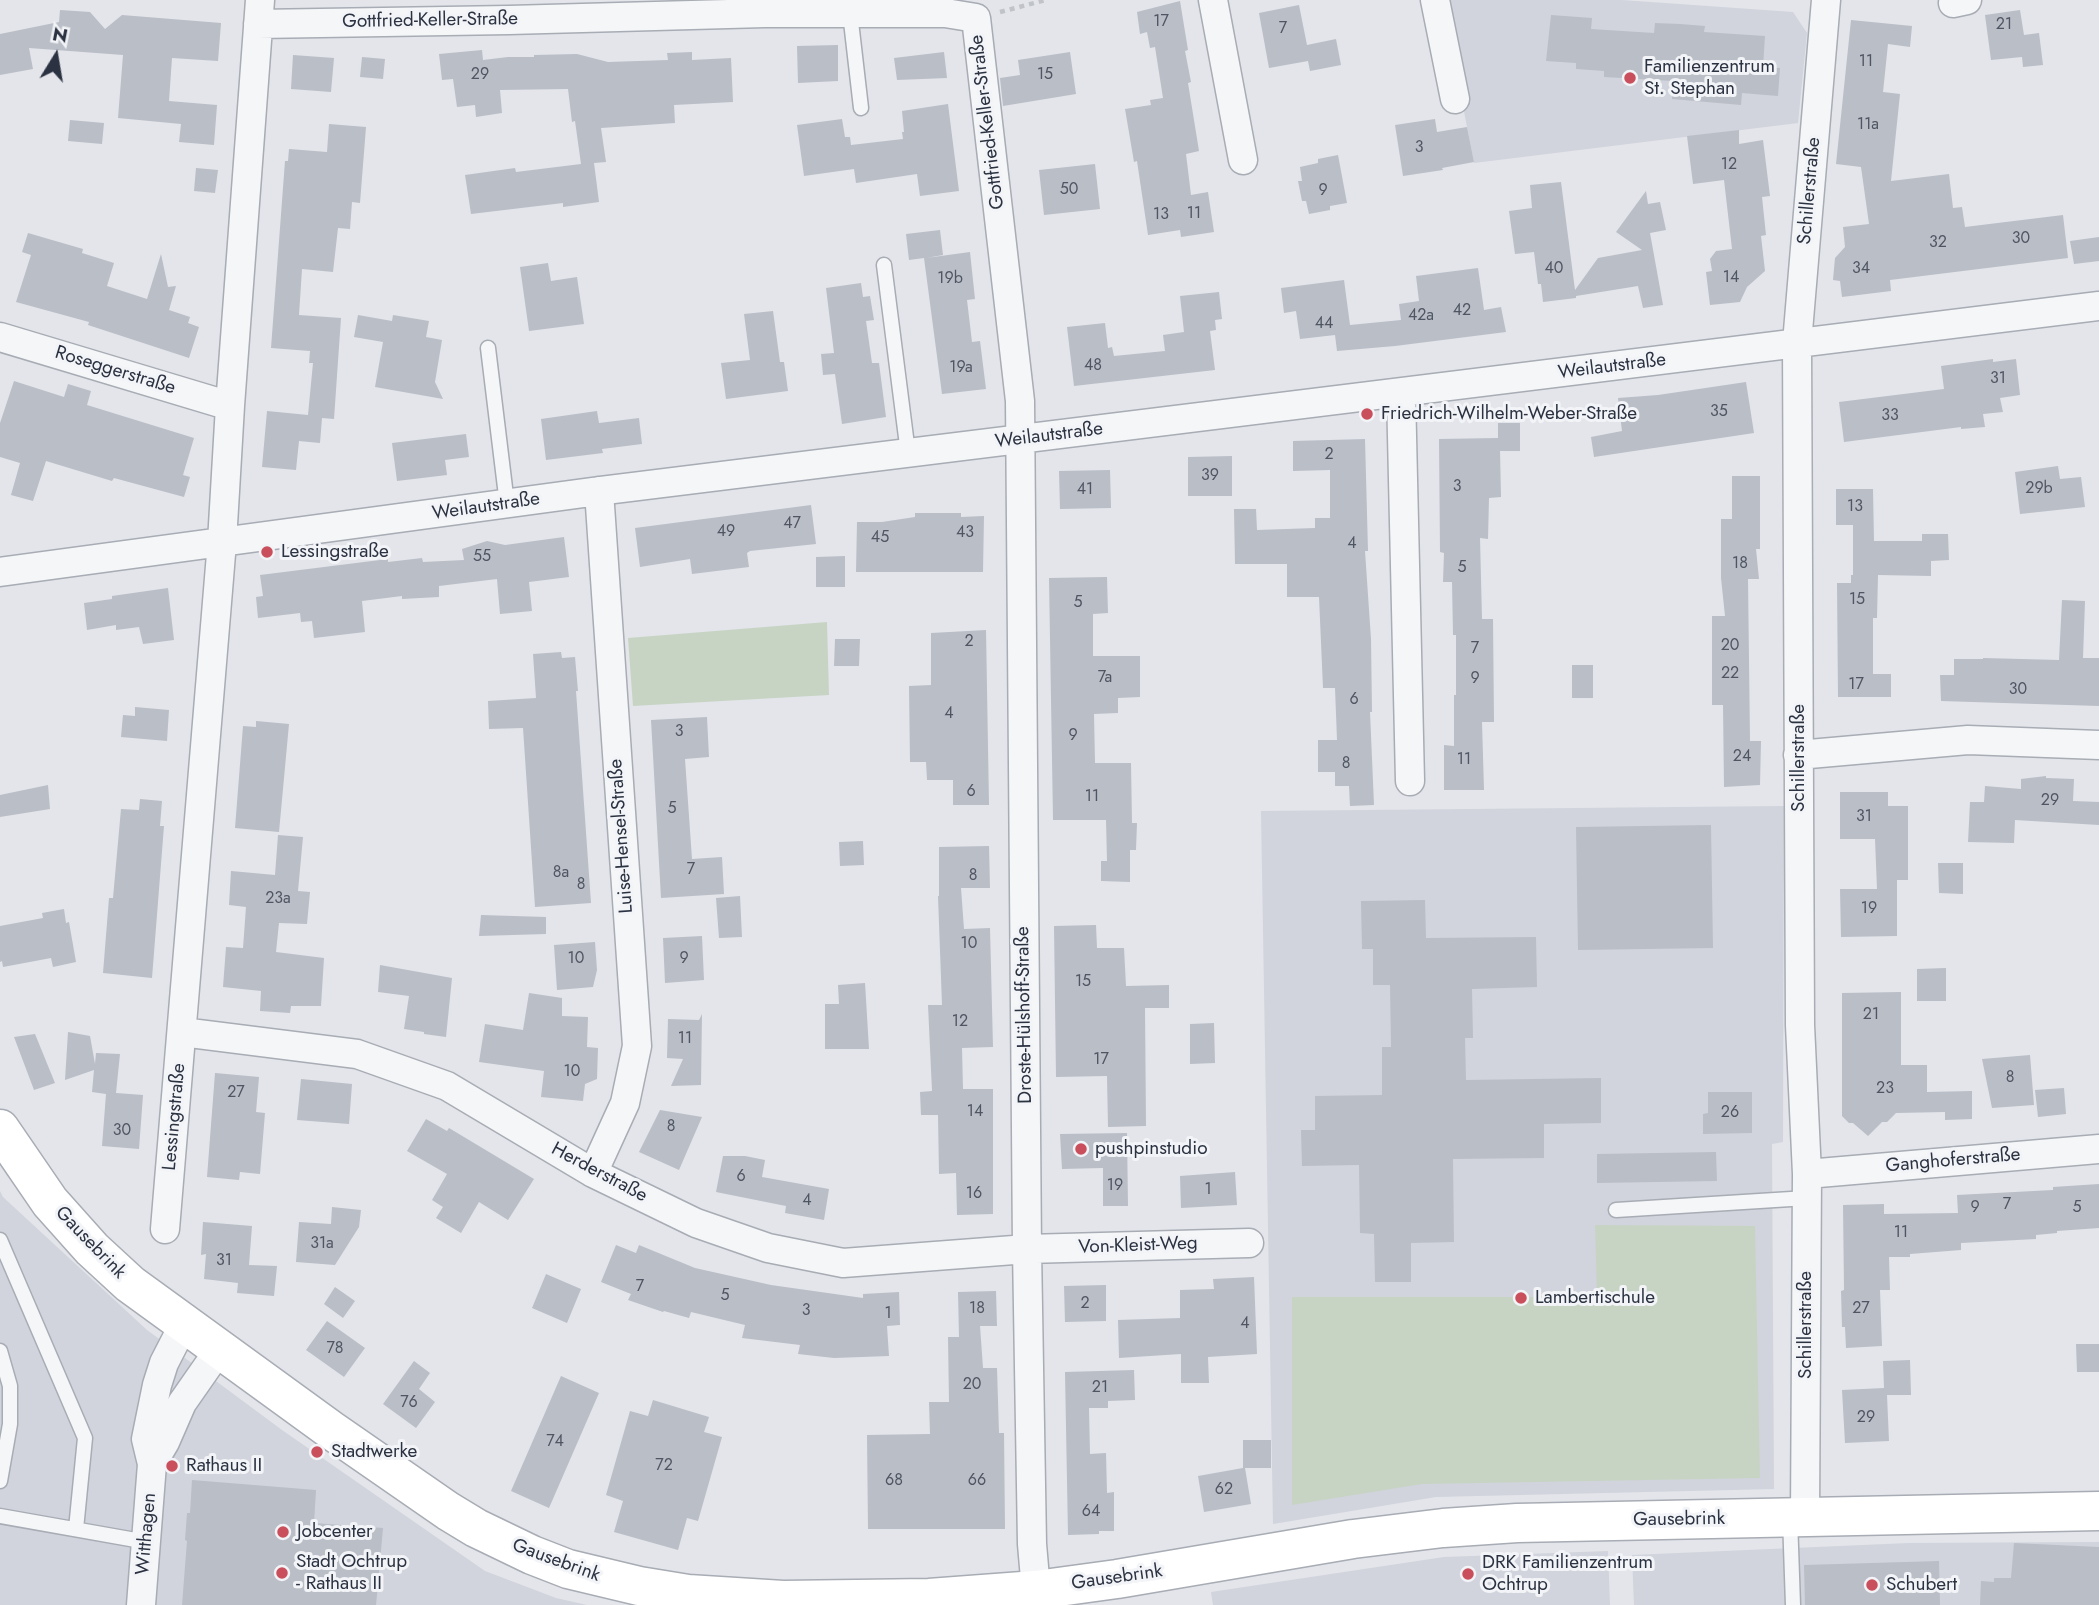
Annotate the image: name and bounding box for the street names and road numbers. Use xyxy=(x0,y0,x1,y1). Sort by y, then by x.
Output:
street label: Gottfried-Keller-Straße xyxy=(342,8,518,34)
street label: Gottfried-Keller-Straße xyxy=(966,33,1010,211)
street label: Schillerstraße xyxy=(1794,136,1826,246)
street label: Roseggerstraße xyxy=(52,342,178,400)
street label: Weilautstraße xyxy=(1557,349,1667,385)
street label: Weilautstraße xyxy=(994,418,1104,454)
street label: Weilautstraße xyxy=(431,488,541,526)
street label: Schillerstraße xyxy=(1788,704,1810,812)
street label: Luise-Hensel-Straße xyxy=(605,758,639,914)
street label: Droste-Hülshoff-Straße xyxy=(1012,926,1038,1104)
street label: Lessingstraße xyxy=(159,1062,191,1172)
street label: Herderstraße xyxy=(547,1138,651,1208)
street label: Ganghoferstraße xyxy=(1885,1144,2021,1178)
street label: Gausebrink xyxy=(50,1202,130,1284)
street label: Von-Kleist-Weg xyxy=(1078,1233,1198,1259)
street label: Schillerstraße xyxy=(1795,1271,1817,1379)
street label: Witthagen xyxy=(132,1492,162,1576)
street label: Gausebrink xyxy=(1633,1508,1725,1532)
street label: Gausebrink xyxy=(509,1535,603,1587)
street label: Gausebrink xyxy=(1070,1560,1164,1596)

